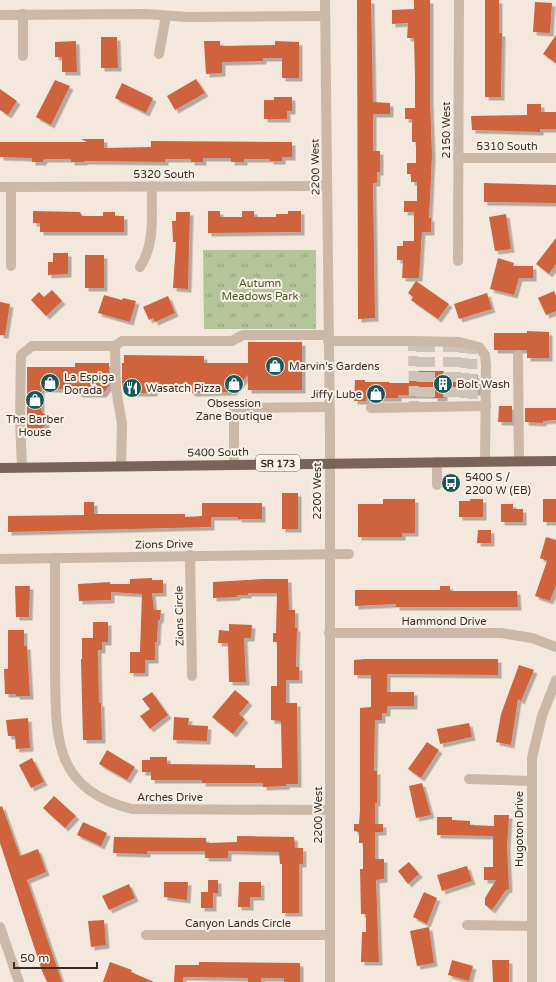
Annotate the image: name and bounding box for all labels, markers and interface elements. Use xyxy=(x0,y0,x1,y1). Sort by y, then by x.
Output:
street label: 2150 West xyxy=(440,102,453,158)
street label: 2200 West xyxy=(309,138,322,195)
street label: 5310 South xyxy=(476,140,538,153)
street label: 5320 South xyxy=(133,168,195,181)
park label: Autumn Meadows Park xyxy=(222,277,298,303)
shop icon: Marvin's Gardens xyxy=(264,355,286,377)
place label: Marvin's Gardens xyxy=(289,360,380,373)
place label: La Espiga Dorada xyxy=(64,371,114,397)
shop icon: La Espiga Dorada xyxy=(39,372,61,394)
shop icon: Obsession Zane Boutique xyxy=(223,373,245,395)
building icon: Bolt Wash xyxy=(432,373,454,395)
restaurant icon: Wasatch Pizza xyxy=(121,377,143,399)
place label: Bolt Wash xyxy=(457,378,510,391)
place label: Wasatch Pizza xyxy=(146,382,221,395)
shop icon: Jiffy Lube xyxy=(365,383,387,405)
place label: Jiffy Lube xyxy=(311,388,362,401)
shop icon: The Barber House xyxy=(24,389,46,411)
place label: Obsession Zane Boutique xyxy=(196,397,272,423)
place label: The Barber House xyxy=(6,413,65,439)
street label: 5400 South xyxy=(187,445,249,460)
road number: SR 173 xyxy=(256,455,300,471)
street label: 2200 West xyxy=(311,463,324,519)
place label: 5400 S / 2200 W (EB) xyxy=(465,471,531,497)
bus stop icon: 5400 S / 2200 W (EB) xyxy=(440,472,462,494)
street label: Zions Drive xyxy=(135,537,193,552)
street label: Zions Circle xyxy=(172,586,187,646)
street label: Hammond Drive xyxy=(402,615,486,628)
street label: 2200 West xyxy=(312,787,325,843)
street label: Arches Drive xyxy=(137,791,203,804)
street label: Hugoton Drive xyxy=(513,791,526,867)
street label: Canyon Lands Circle xyxy=(185,917,291,930)
scale bar xyxy=(14,944,97,970)
text: 50 m xyxy=(20,951,49,965)

